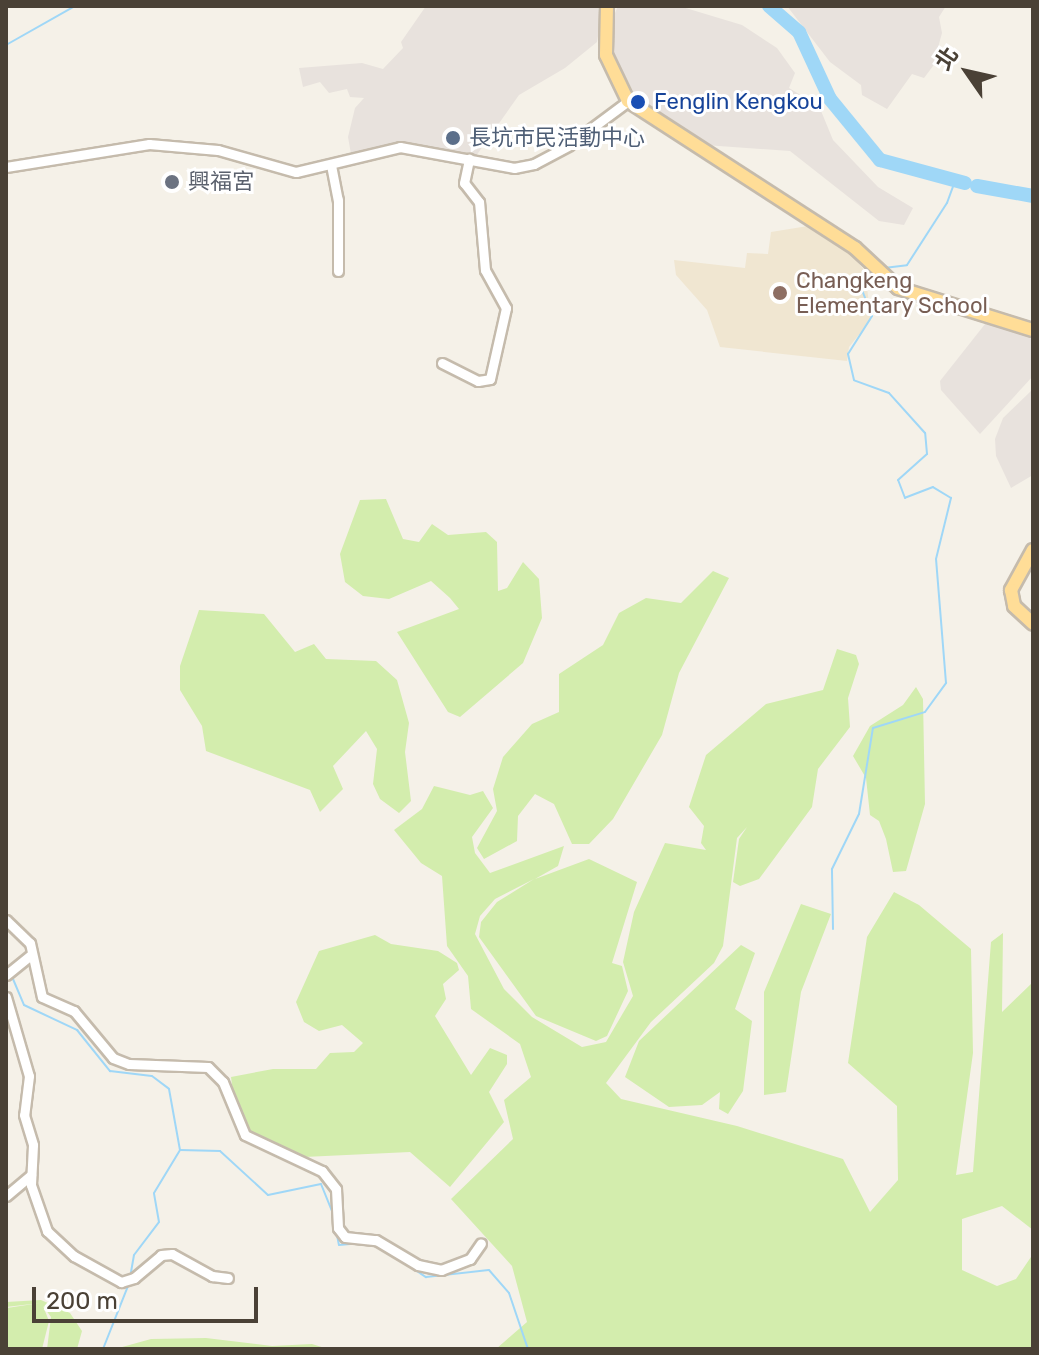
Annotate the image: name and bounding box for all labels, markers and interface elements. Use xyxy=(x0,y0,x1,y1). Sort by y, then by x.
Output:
north arrow xyxy=(927,32,1007,112)
text: 北 xyxy=(929,42,964,75)
place label: Fenglin Kengkou xyxy=(654,89,823,115)
marker: Fenglin Kengkou xyxy=(629,93,647,111)
place label: 長坑市民活動中心 xyxy=(469,125,645,151)
marker: 長坑市民活動中心 xyxy=(444,129,462,147)
place label: 興福宮 xyxy=(188,169,254,195)
marker: 興福宮 xyxy=(163,173,181,191)
place label: Changkeng Elementary School xyxy=(796,267,989,318)
marker: Changkeng Elementary School xyxy=(771,284,789,302)
scale bar xyxy=(36,1271,262,1321)
text: 200 m xyxy=(46,1287,118,1315)

